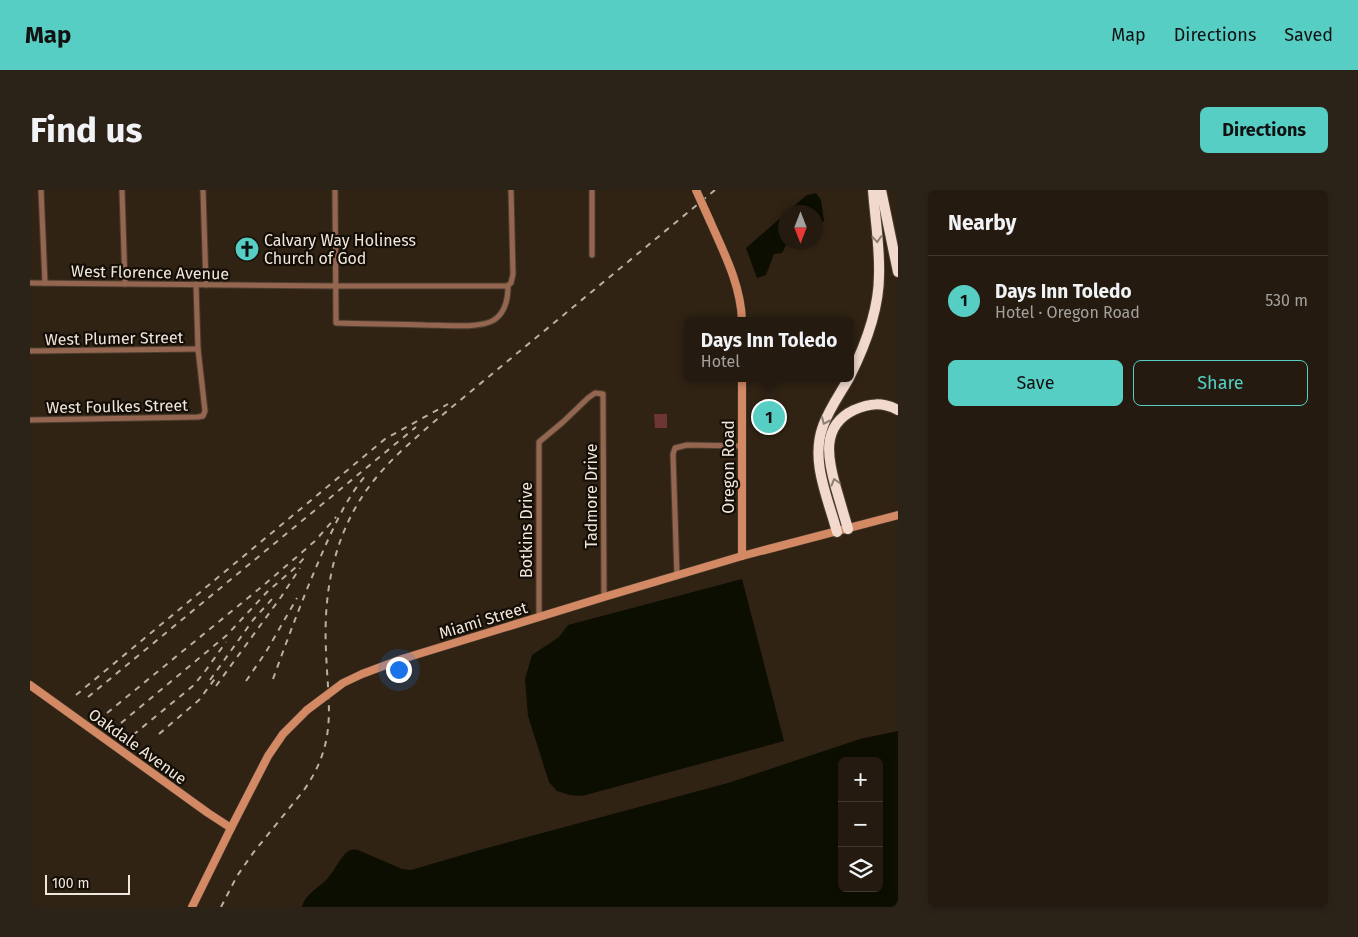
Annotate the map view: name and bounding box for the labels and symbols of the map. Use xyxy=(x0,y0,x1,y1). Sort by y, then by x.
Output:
north arrow xyxy=(778,205,823,250)
place label: Calvary Way Holiness Church of God xyxy=(264,231,416,268)
one-way arrow xyxy=(872,235,883,243)
church icon: Calvary Way Holiness Church of God xyxy=(234,236,260,262)
street label: West Florence Avenue xyxy=(71,262,229,283)
street label: West Plumer Street xyxy=(45,328,184,349)
street label: West Foulkes Street xyxy=(46,396,188,417)
pin: 1 xyxy=(753,398,785,436)
one-way arrow xyxy=(821,416,832,425)
street label: Oregon Road xyxy=(719,420,738,514)
street label: Tadmore Drive xyxy=(582,444,601,548)
one-way arrow xyxy=(830,479,840,487)
street label: Botkins Drive xyxy=(517,482,536,578)
street label: Miami Street xyxy=(437,598,530,643)
your location xyxy=(386,657,412,683)
street label: Oakdale Avenue xyxy=(85,704,190,788)
scale bar xyxy=(45,872,130,895)

